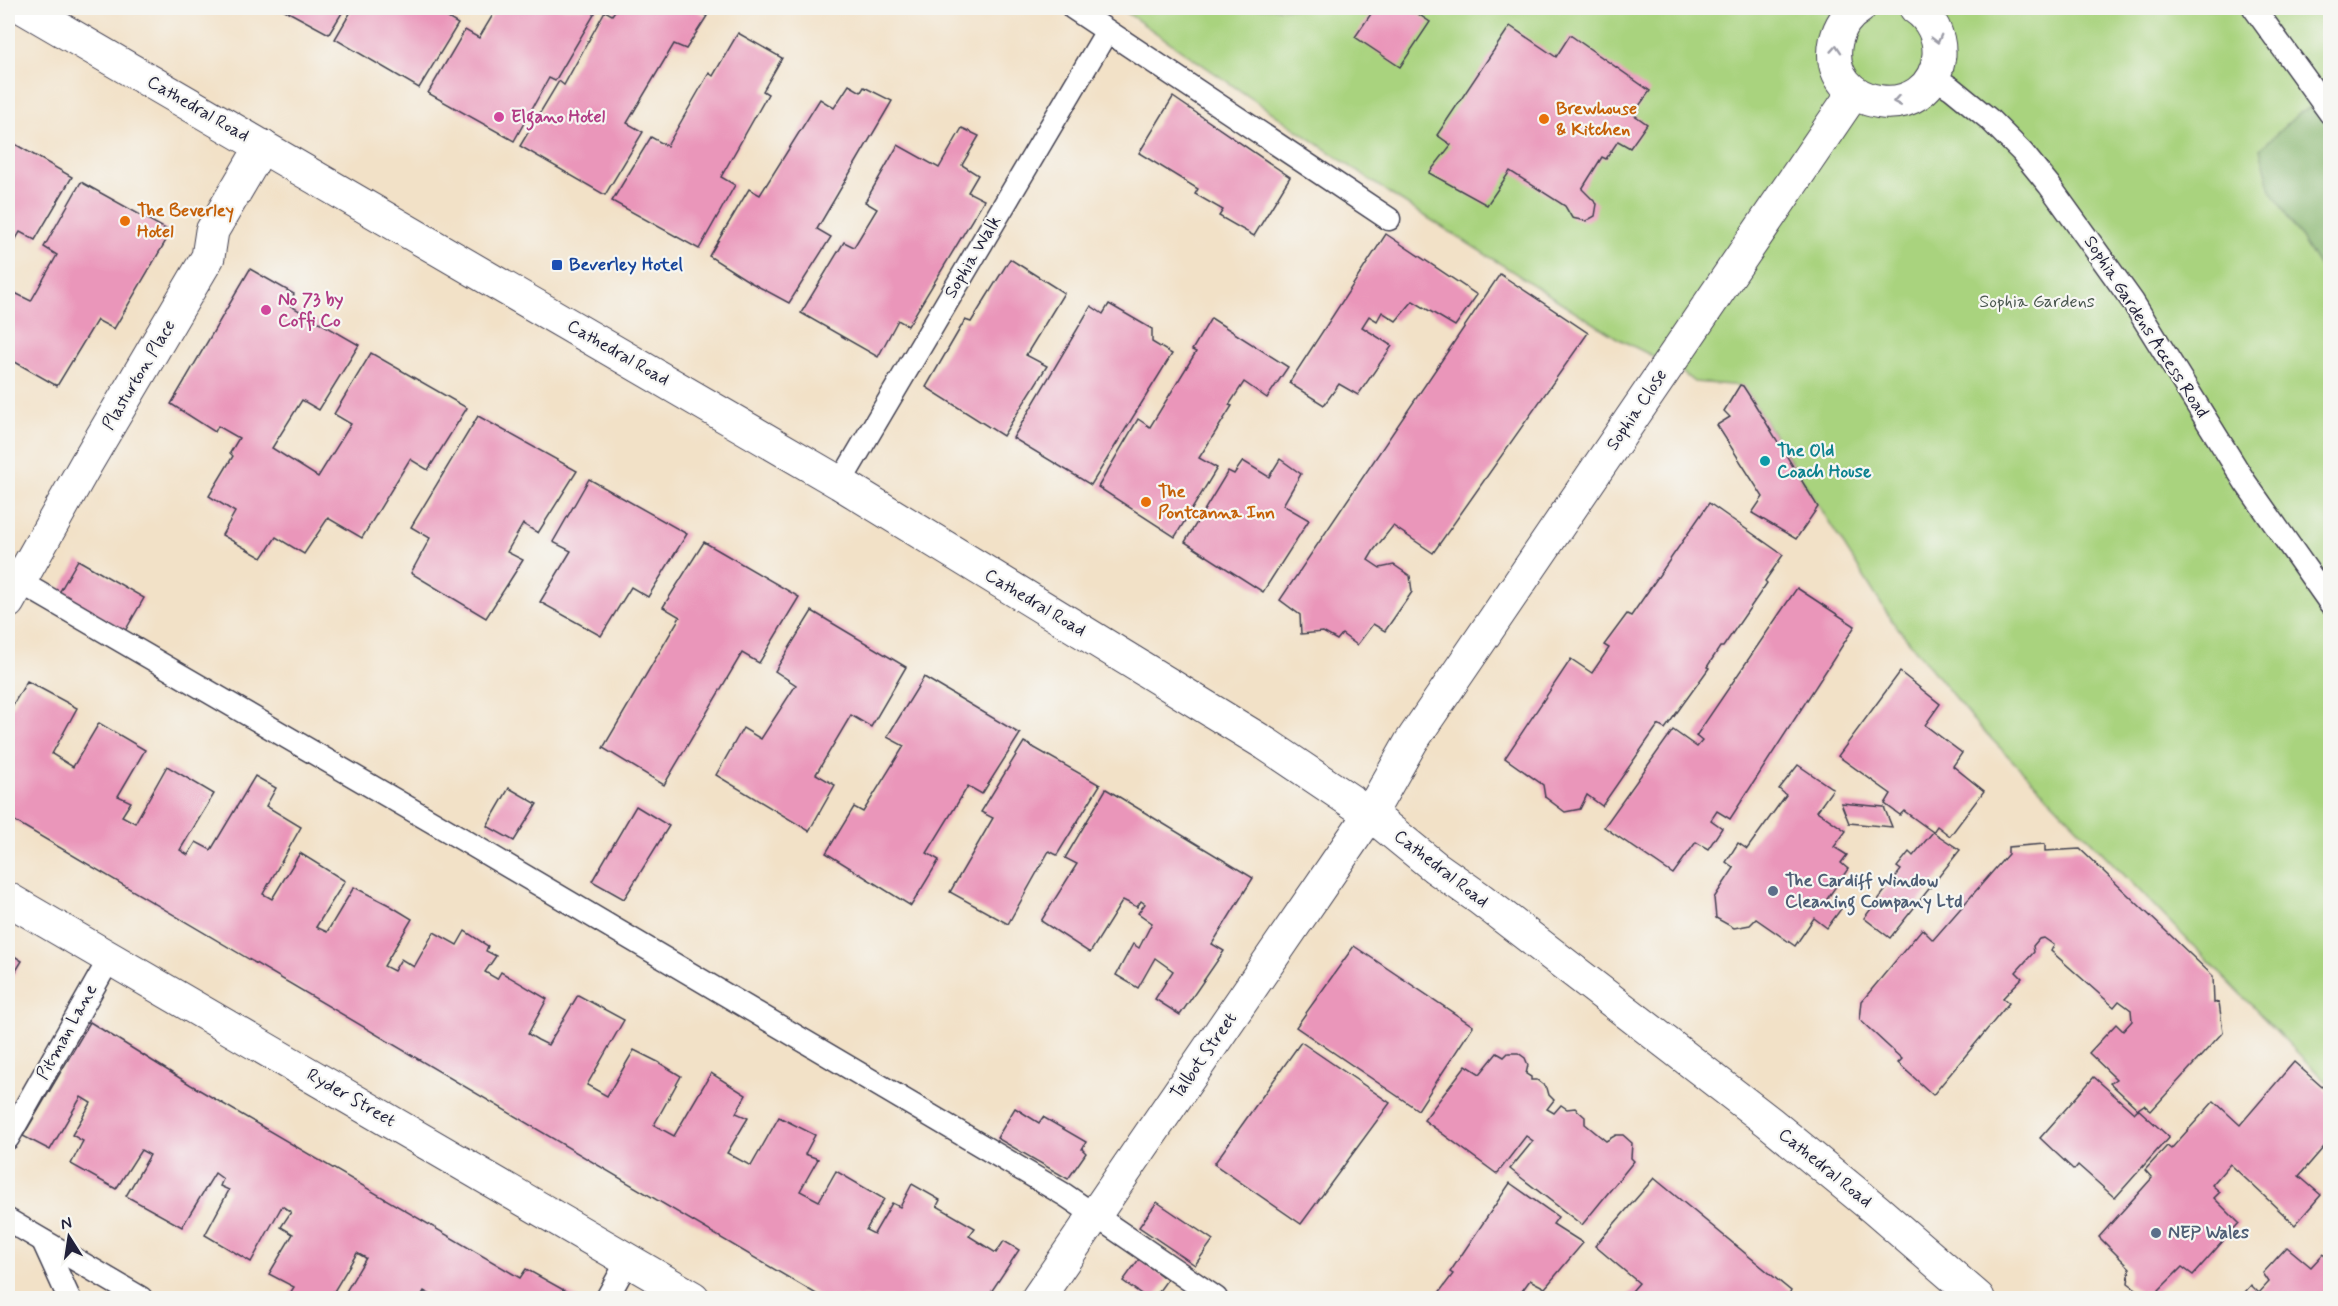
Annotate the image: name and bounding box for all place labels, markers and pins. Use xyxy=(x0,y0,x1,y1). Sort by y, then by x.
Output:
place label: Brewhouse & Kitchen xyxy=(1556,97,1637,142)
place label: Elgano Hotel xyxy=(511,105,606,131)
marker: Elgano Hotel xyxy=(492,110,506,124)
marker: Brewhouse & Kitchen xyxy=(1537,112,1551,126)
place label: The Beverley Hotel xyxy=(137,199,234,244)
marker: The Beverley Hotel xyxy=(118,214,132,228)
place label: Beverley Hotel xyxy=(569,253,683,277)
marker: Beverley Hotel xyxy=(550,258,564,272)
place label: No 73 by Coffi Co xyxy=(278,288,343,333)
marker: No 73 by Coffi Co xyxy=(259,303,273,317)
place label: The Old Coach House xyxy=(1777,439,1872,484)
marker: The Old Coach House xyxy=(1758,454,1772,468)
place label: The Pontcanna Inn xyxy=(1158,480,1275,525)
marker: The Pontcanna Inn xyxy=(1139,495,1153,509)
place label: The Cardiff Window Cleaning Company Ltd xyxy=(1785,869,1963,916)
marker: The Cardiff Window Cleaning Company Ltd xyxy=(1766,884,1780,898)
place label: NEP Wales xyxy=(2168,1221,2249,1245)
marker: NEP Wales xyxy=(2149,1226,2163,1240)

